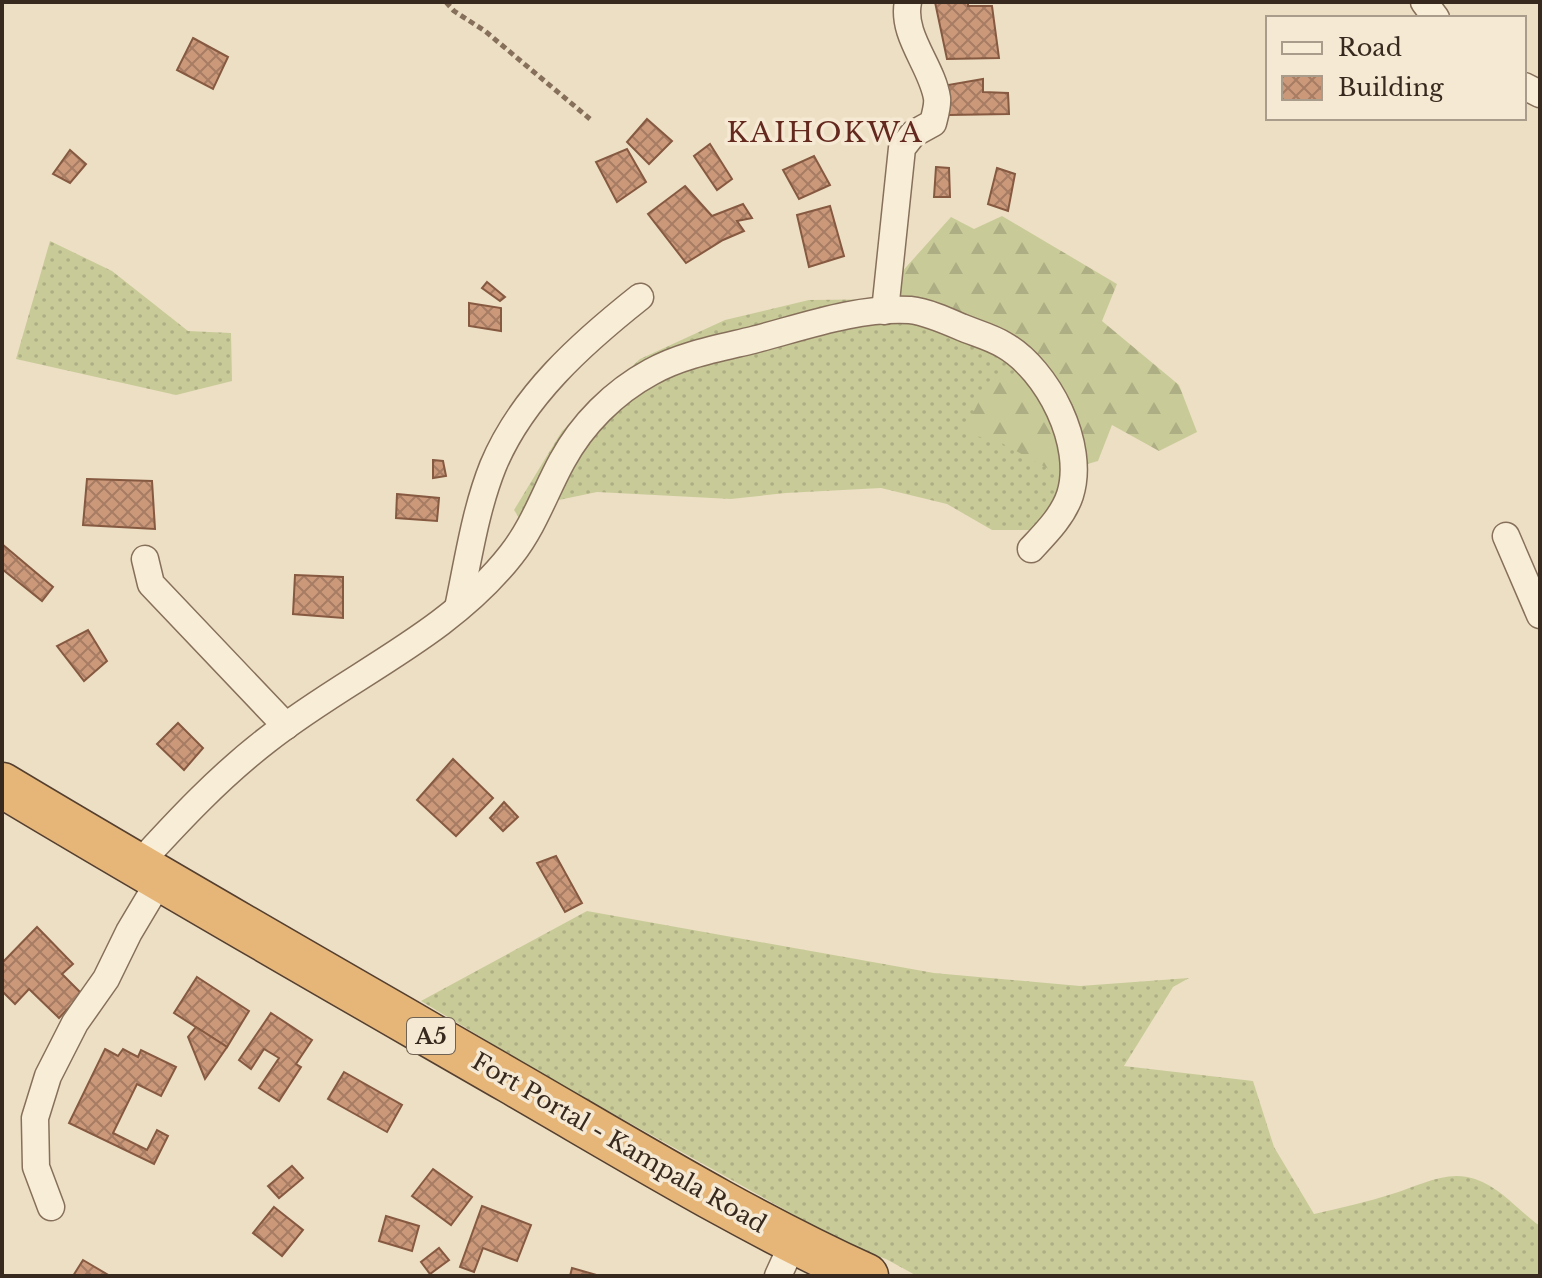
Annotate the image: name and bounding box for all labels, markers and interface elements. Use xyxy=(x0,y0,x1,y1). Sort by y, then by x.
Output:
legend xyxy=(1266,16,1526,120)
text: Road xyxy=(1338,33,1402,62)
text: Building xyxy=(1338,73,1444,102)
district label: KAIHOKWA xyxy=(726,115,924,150)
road number: A5 xyxy=(407,1018,455,1054)
street label: Fort Portal - Kampala Road xyxy=(467,1046,772,1239)

